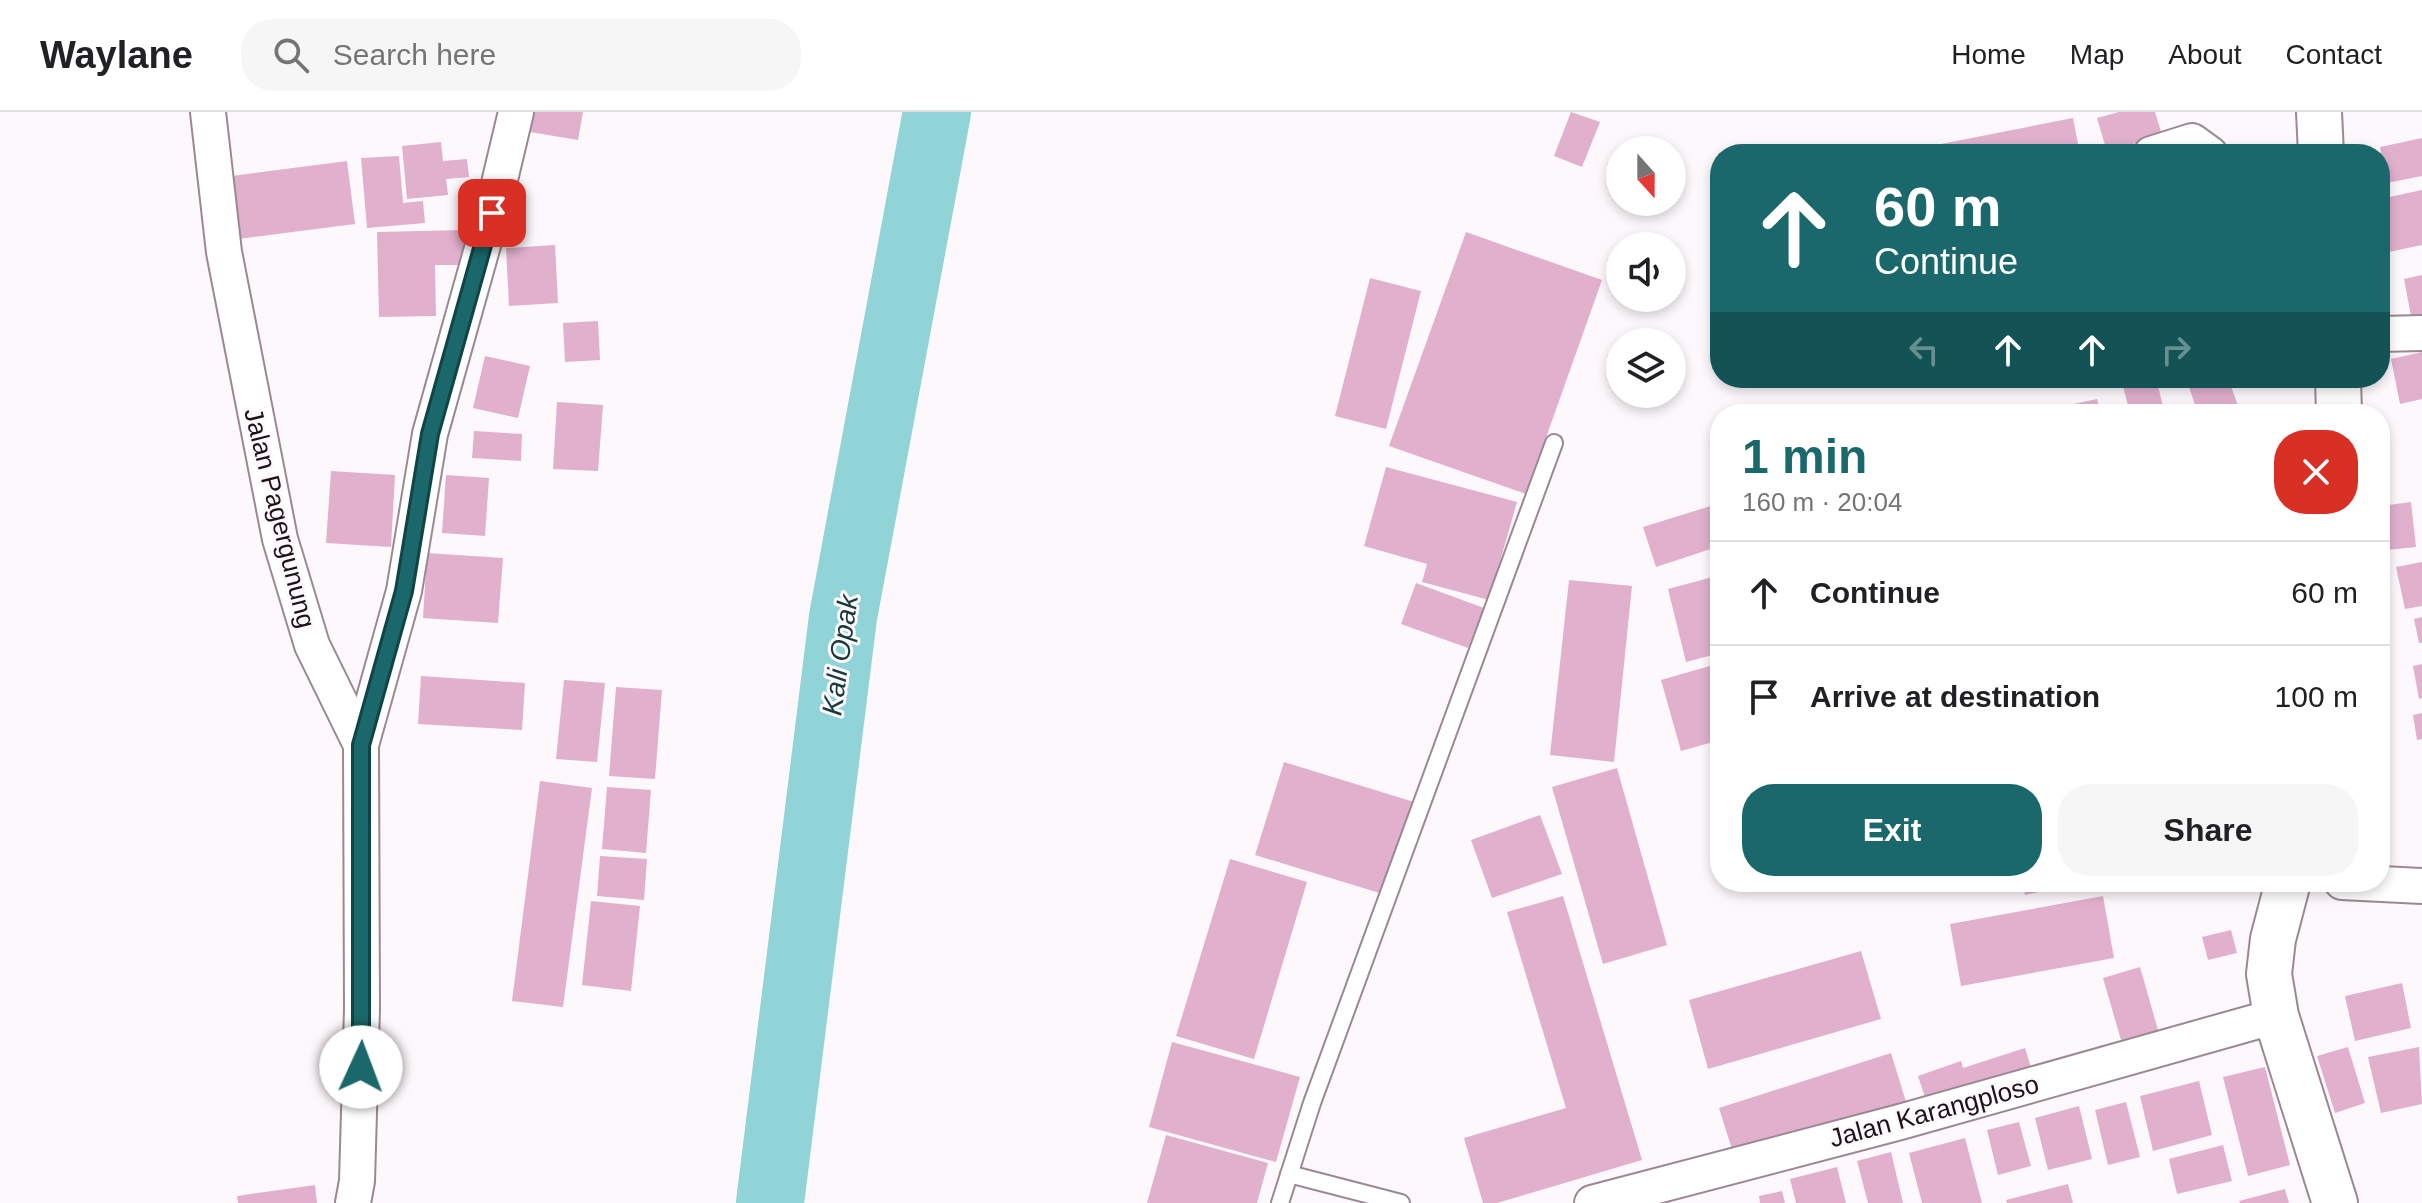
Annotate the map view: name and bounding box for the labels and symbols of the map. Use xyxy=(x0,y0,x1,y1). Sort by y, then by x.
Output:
north arrow xyxy=(1606,136,1686,216)
pin xyxy=(458,179,526,247)
street label: Jalan Pagergunung xyxy=(238,405,322,631)
water label: Kali Opak xyxy=(816,591,864,717)
position arrow xyxy=(319,1025,403,1109)
street label: Jalan Karangploso xyxy=(1826,1069,2042,1153)

